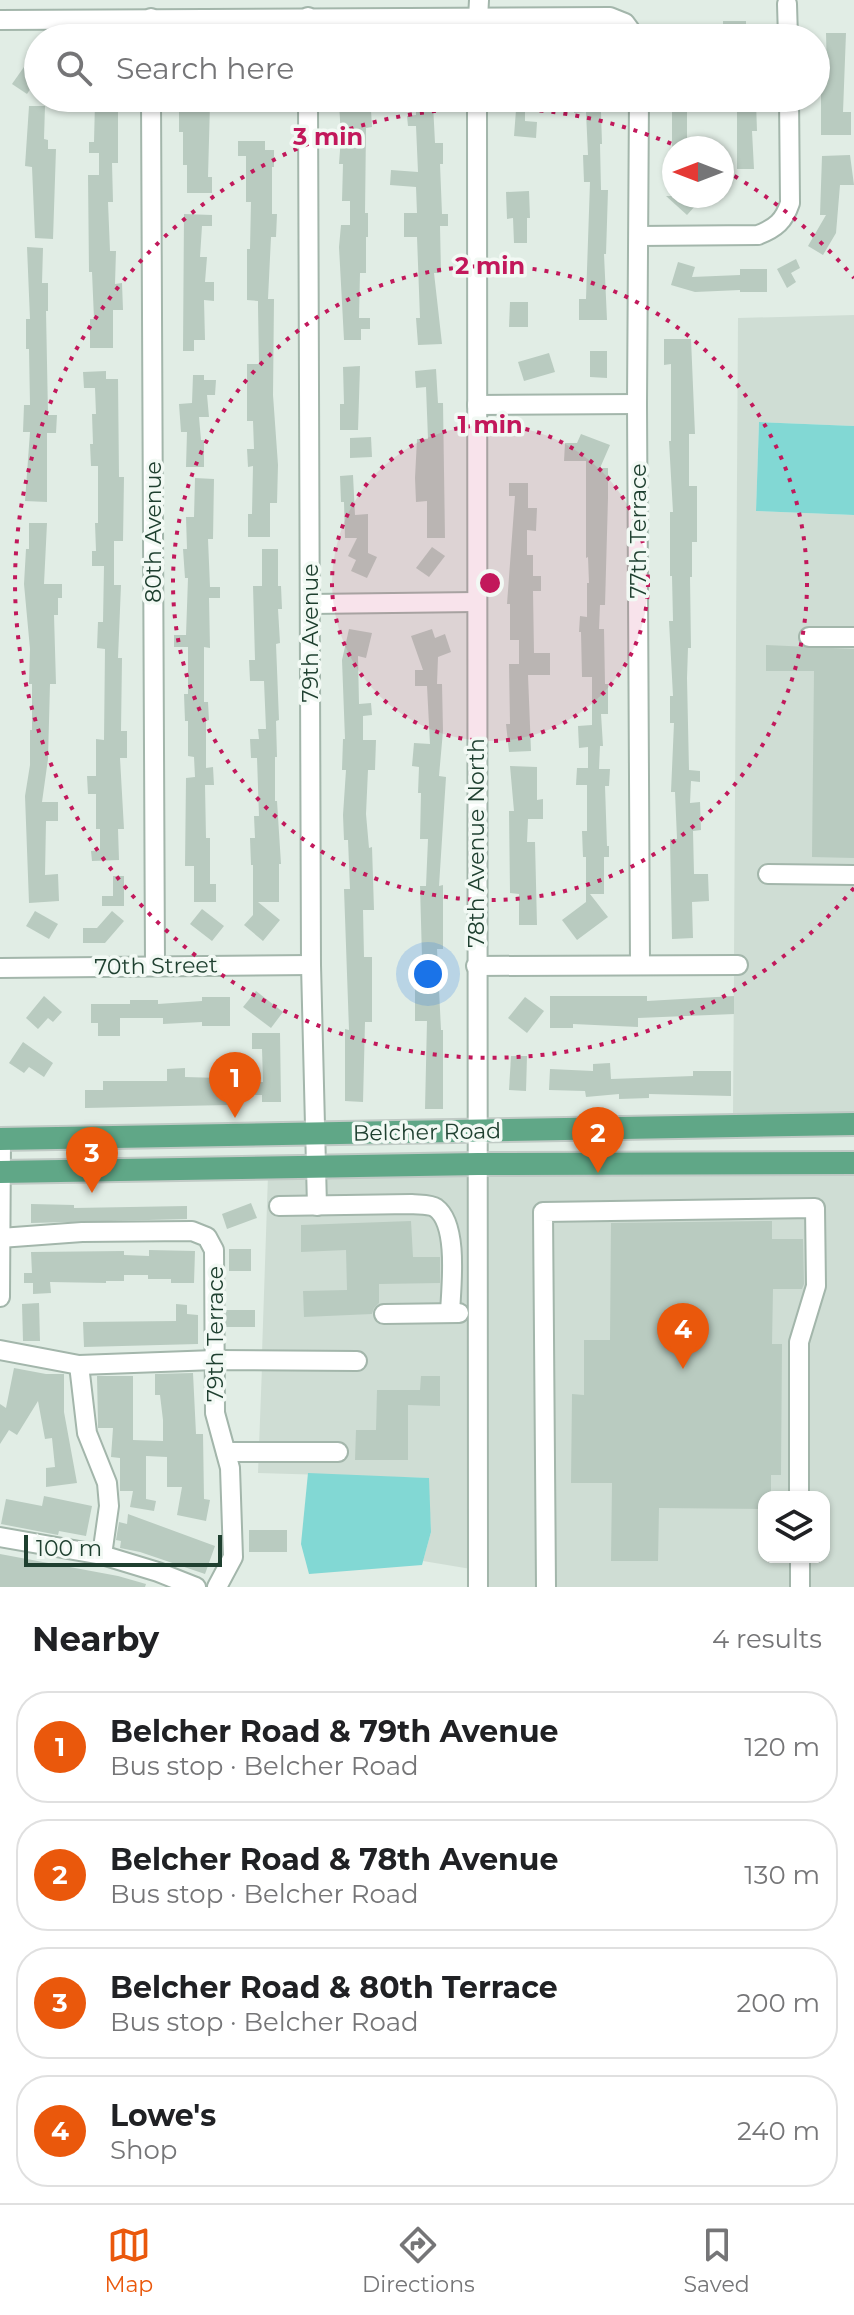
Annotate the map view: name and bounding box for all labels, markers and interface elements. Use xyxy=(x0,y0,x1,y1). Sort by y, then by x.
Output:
search box xyxy=(24,24,830,112)
icon: search xyxy=(52,46,96,90)
text: Search here xyxy=(116,50,294,87)
text: 3 min xyxy=(292,122,363,151)
north arrow xyxy=(662,136,734,208)
text: 2 min xyxy=(455,251,525,280)
text: 1 min xyxy=(457,410,523,439)
street label: 80th Avenue xyxy=(140,461,167,603)
street label: 77th Terrace xyxy=(625,464,652,598)
street label: 79th Avenue xyxy=(297,563,324,703)
centre of rings xyxy=(476,569,504,597)
street label: 78th Avenue North xyxy=(463,738,490,948)
street label: 70th Street xyxy=(94,951,218,981)
your location xyxy=(408,954,448,994)
pin: 1 xyxy=(209,1052,261,1118)
pin: 2 xyxy=(572,1107,624,1173)
street label: Belcher Road xyxy=(353,1117,501,1147)
pin: 3 xyxy=(66,1127,118,1193)
street label: 79th Terrace xyxy=(202,1266,229,1402)
pin: 4 xyxy=(657,1303,709,1369)
map controls xyxy=(758,1491,830,1563)
button: layers xyxy=(758,1491,830,1563)
scale bar xyxy=(24,1531,222,1567)
text: 100 m xyxy=(36,1535,102,1562)
text: Nearby xyxy=(32,1618,159,1660)
text: 4 results xyxy=(712,1623,822,1655)
text: Belcher Road & 79th Avenue xyxy=(110,1713,558,1750)
text: 1 xyxy=(55,1731,65,1763)
text: 120 m xyxy=(744,1731,820,1763)
text: Bus stop · Belcher Road xyxy=(110,1750,419,1782)
text: Belcher Road & 78th Avenue xyxy=(110,1841,558,1878)
text: 2 xyxy=(52,1859,68,1891)
text: 130 m xyxy=(744,1859,820,1891)
text: Bus stop · Belcher Road xyxy=(110,1878,419,1910)
text: Belcher Road & 80th Terrace xyxy=(110,1969,558,2006)
text: 3 xyxy=(52,1987,68,2019)
text: 200 m xyxy=(736,1987,820,2019)
text: Bus stop · Belcher Road xyxy=(110,2006,419,2038)
text: Lowe's xyxy=(110,2097,216,2134)
text: 4 xyxy=(51,2115,69,2147)
text: 240 m xyxy=(737,2115,820,2147)
text: Shop xyxy=(110,2134,178,2166)
tab: Map xyxy=(104,2223,153,2298)
tab: Directions xyxy=(362,2223,475,2298)
tab: Saved xyxy=(684,2223,750,2298)

